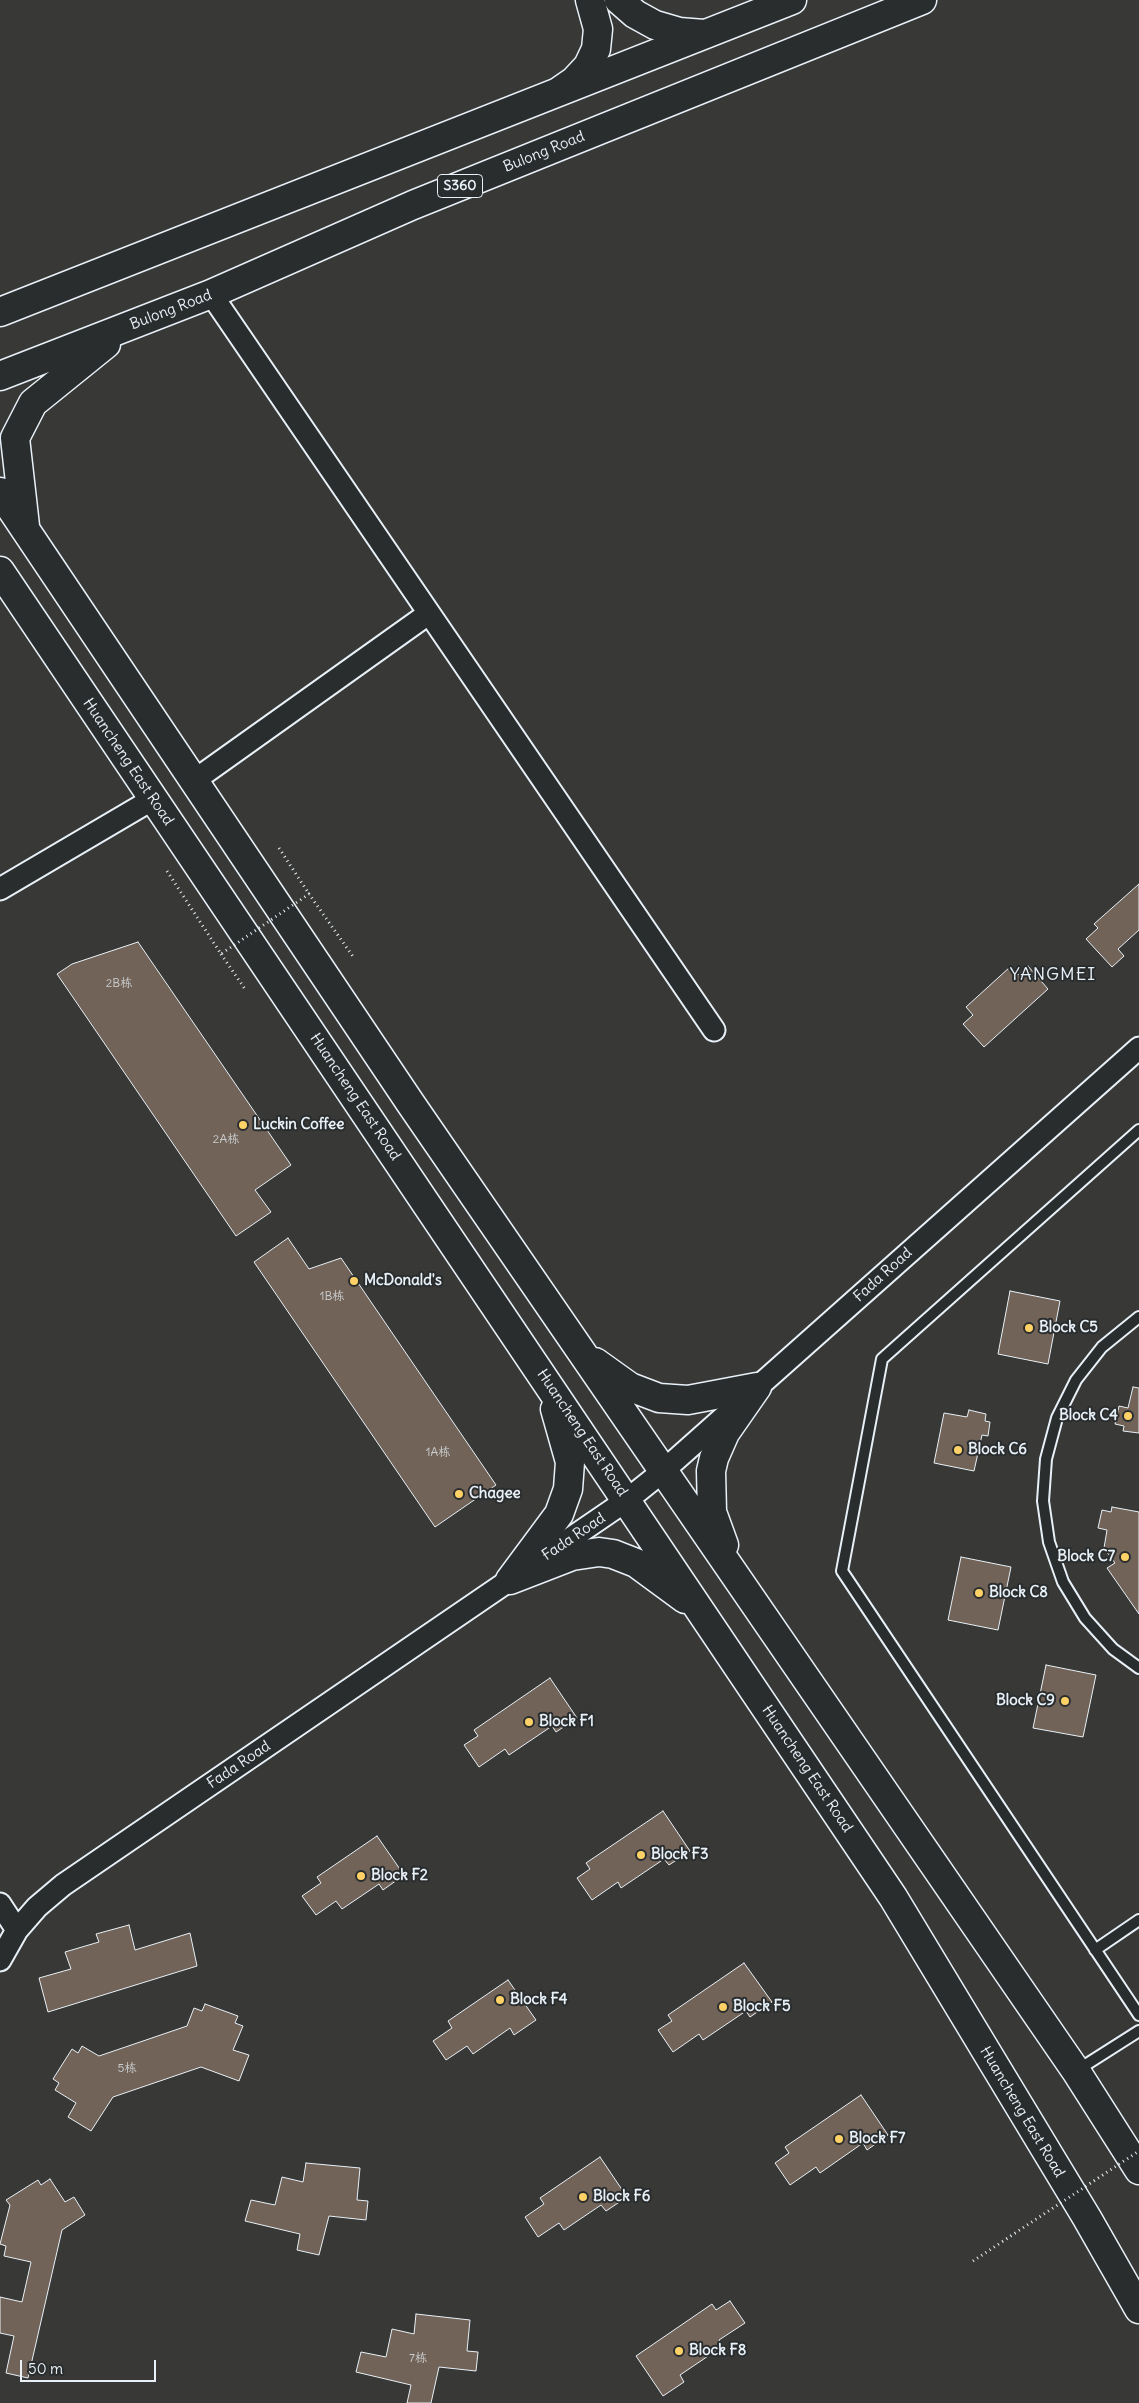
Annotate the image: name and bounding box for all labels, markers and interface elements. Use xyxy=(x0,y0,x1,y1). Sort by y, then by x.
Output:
street label: Bulong Road xyxy=(501,128,587,176)
road number: S360 xyxy=(438,175,482,198)
street label: Bulong Road xyxy=(128,286,214,334)
street label: Huancheng East Road xyxy=(79,695,177,829)
district label: YANGMEI xyxy=(1009,964,1097,986)
house number: 2B栋 xyxy=(106,977,132,991)
street label: Huancheng East Road xyxy=(306,1030,404,1164)
place label: Luckin Coffee xyxy=(253,1116,344,1134)
marker: Luckin Coffee xyxy=(237,1119,249,1131)
house number: 2A栋 xyxy=(213,1133,239,1147)
street label: Fada Road xyxy=(850,1244,916,1306)
place label: McDonald's xyxy=(364,1272,442,1290)
marker: McDonald's xyxy=(348,1275,360,1287)
house number: 1B栋 xyxy=(320,1290,344,1304)
place label: Block C5 xyxy=(1039,1319,1098,1337)
marker: Block C5 xyxy=(1023,1322,1035,1334)
street label: Huancheng East Road xyxy=(533,1366,631,1500)
place label: Block C4 xyxy=(1059,1407,1118,1425)
marker: Block C4 xyxy=(1122,1410,1134,1422)
place label: Block C6 xyxy=(968,1441,1027,1459)
marker: Block C6 xyxy=(952,1444,964,1456)
house number: 1A栋 xyxy=(426,1446,450,1460)
place label: Chagee xyxy=(469,1485,521,1503)
marker: Chagee xyxy=(453,1488,465,1500)
street label: Fada Road xyxy=(539,1509,609,1565)
place label: Block C7 xyxy=(1057,1548,1115,1566)
marker: Block C7 xyxy=(1119,1551,1131,1563)
place label: Block C8 xyxy=(989,1584,1048,1602)
marker: Block C8 xyxy=(973,1587,985,1599)
place label: Block C9 xyxy=(996,1692,1055,1710)
marker: Block C9 xyxy=(1059,1695,1071,1707)
street label: Huancheng East Road xyxy=(758,1702,856,1836)
place label: Block F1 xyxy=(539,1713,594,1731)
marker: Block F1 xyxy=(523,1716,535,1728)
street label: Fada Road xyxy=(204,1737,274,1793)
place label: Block F3 xyxy=(651,1846,708,1864)
marker: Block F3 xyxy=(635,1849,647,1861)
place label: Block F2 xyxy=(371,1867,428,1885)
marker: Block F2 xyxy=(355,1870,367,1882)
place label: Block F4 xyxy=(510,1991,567,2009)
marker: Block F4 xyxy=(494,1994,506,2006)
place label: Block F5 xyxy=(733,1998,791,2016)
marker: Block F5 xyxy=(717,2001,729,2013)
street label: Huancheng East Road xyxy=(976,2043,1068,2181)
house number: 5栋 xyxy=(118,2062,136,2076)
place label: Block F7 xyxy=(849,2130,905,2148)
marker: Block F7 xyxy=(833,2133,845,2145)
place label: Block F6 xyxy=(593,2188,650,2206)
marker: Block F6 xyxy=(577,2191,589,2203)
place label: Block F8 xyxy=(689,2342,746,2360)
marker: Block F8 xyxy=(673,2345,685,2357)
scale bar xyxy=(22,2350,159,2382)
house number: 7栋 xyxy=(409,2352,427,2366)
text: 50 m xyxy=(28,2359,63,2378)

